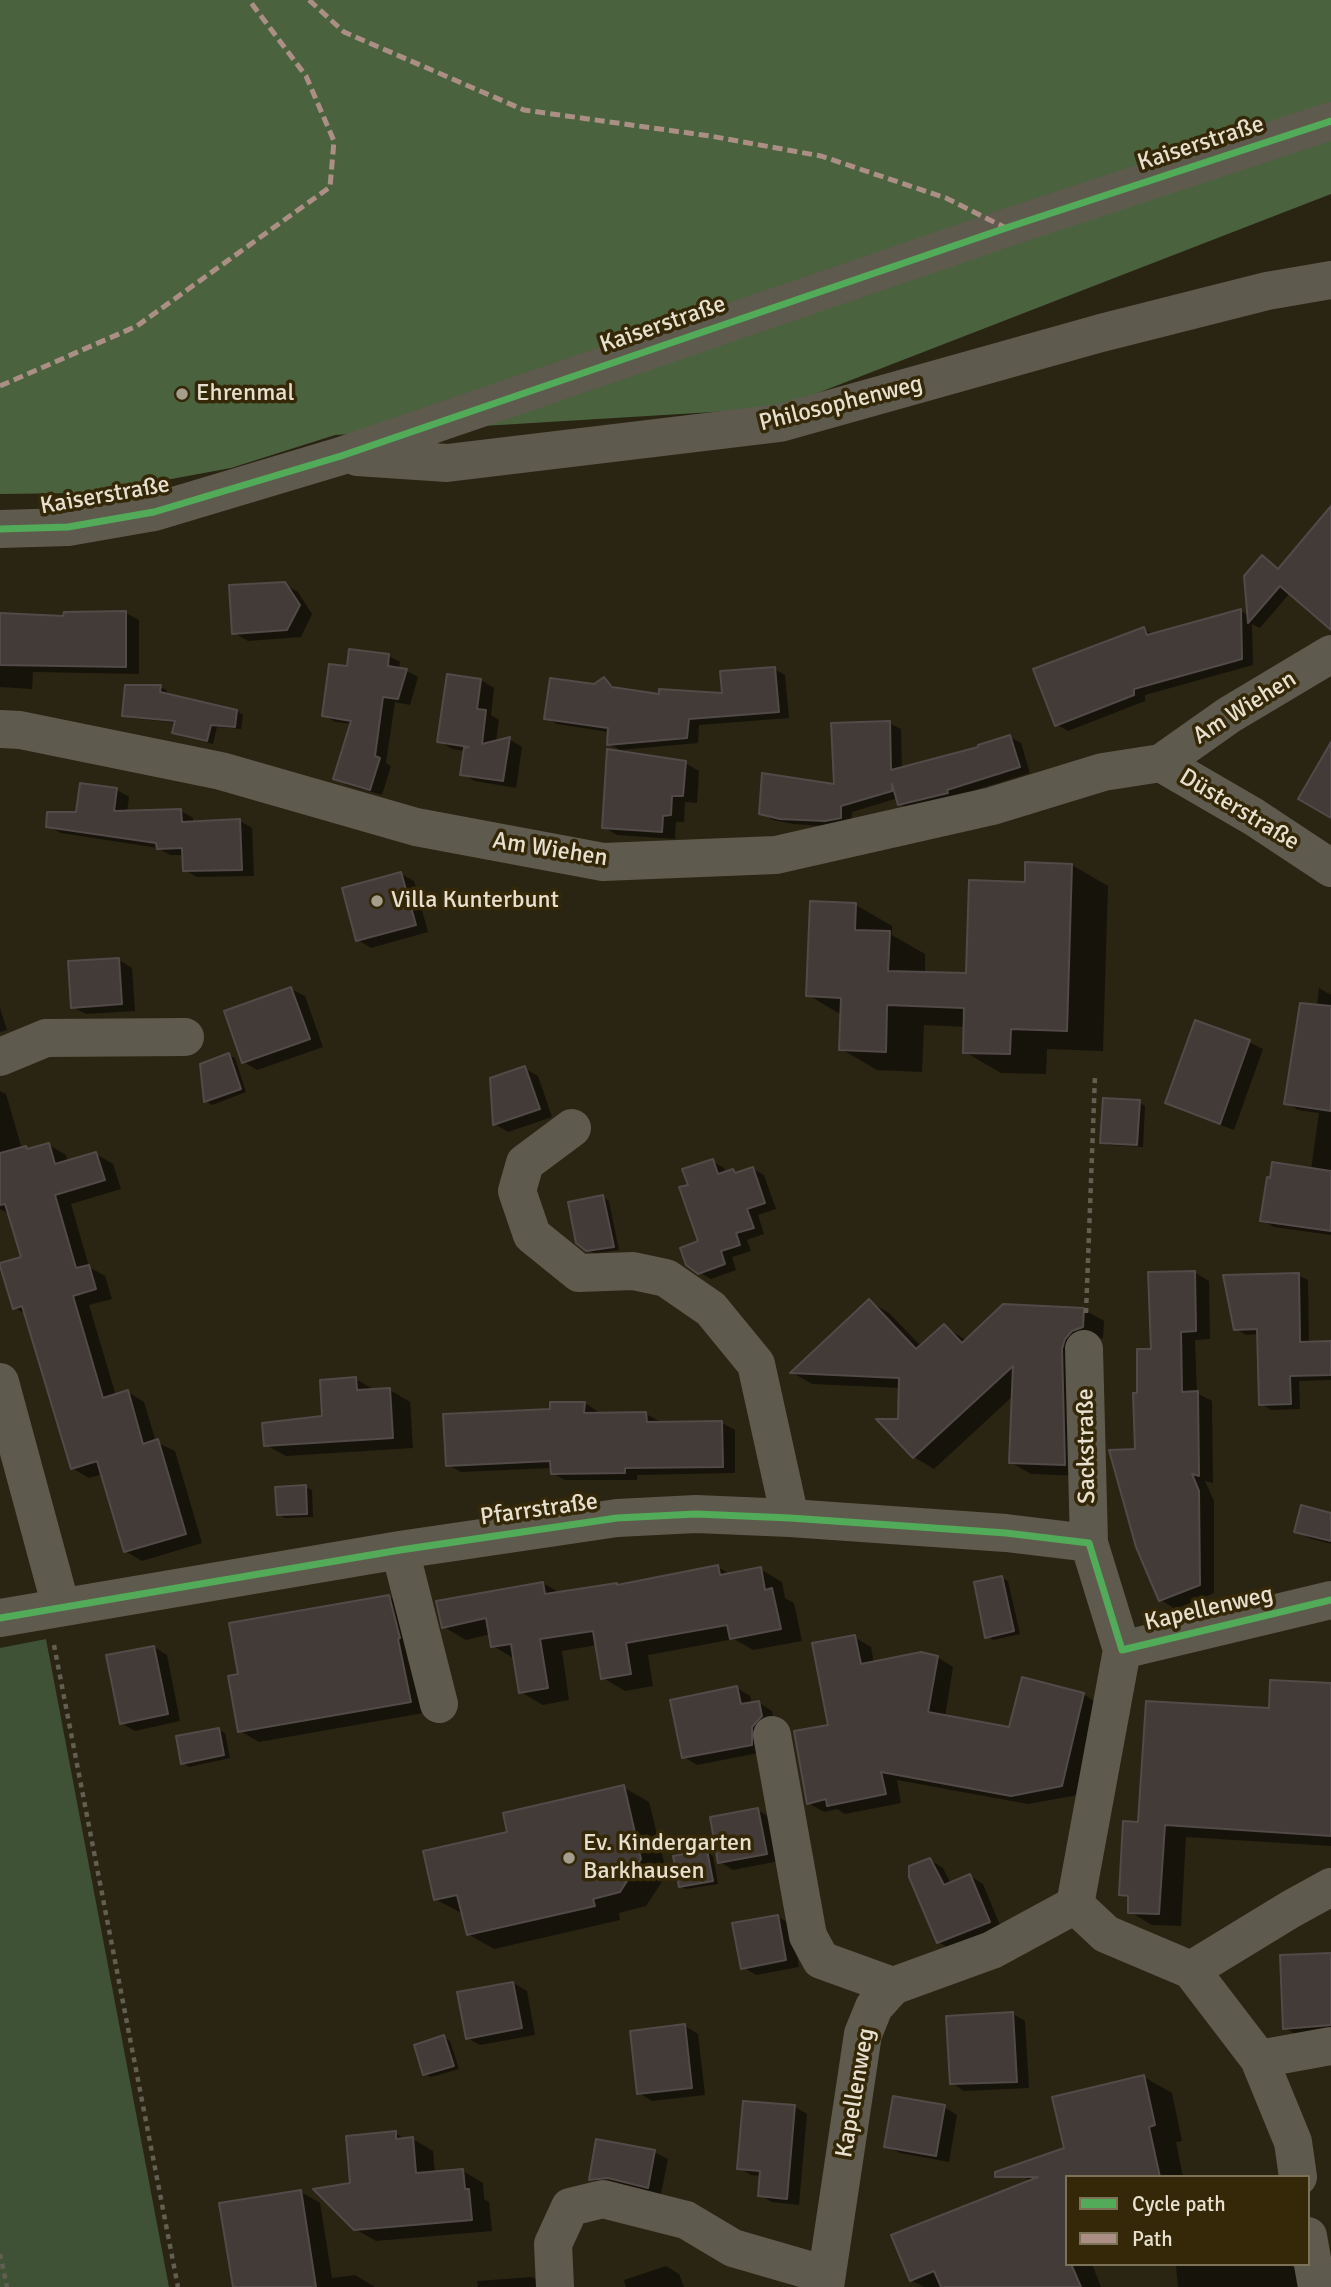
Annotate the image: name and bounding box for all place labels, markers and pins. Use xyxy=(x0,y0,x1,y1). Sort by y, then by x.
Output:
place label: Ehrenmal xyxy=(196,380,294,408)
marker: Ehrenmal xyxy=(174,386,190,402)
place label: Villa Kunterbunt xyxy=(391,887,559,915)
marker: Villa Kunterbunt xyxy=(369,893,385,909)
place label: Ev. Kindergarten Barkhausen xyxy=(583,1830,752,1886)
marker: Ev. Kindergarten Barkhausen xyxy=(561,1850,577,1866)

